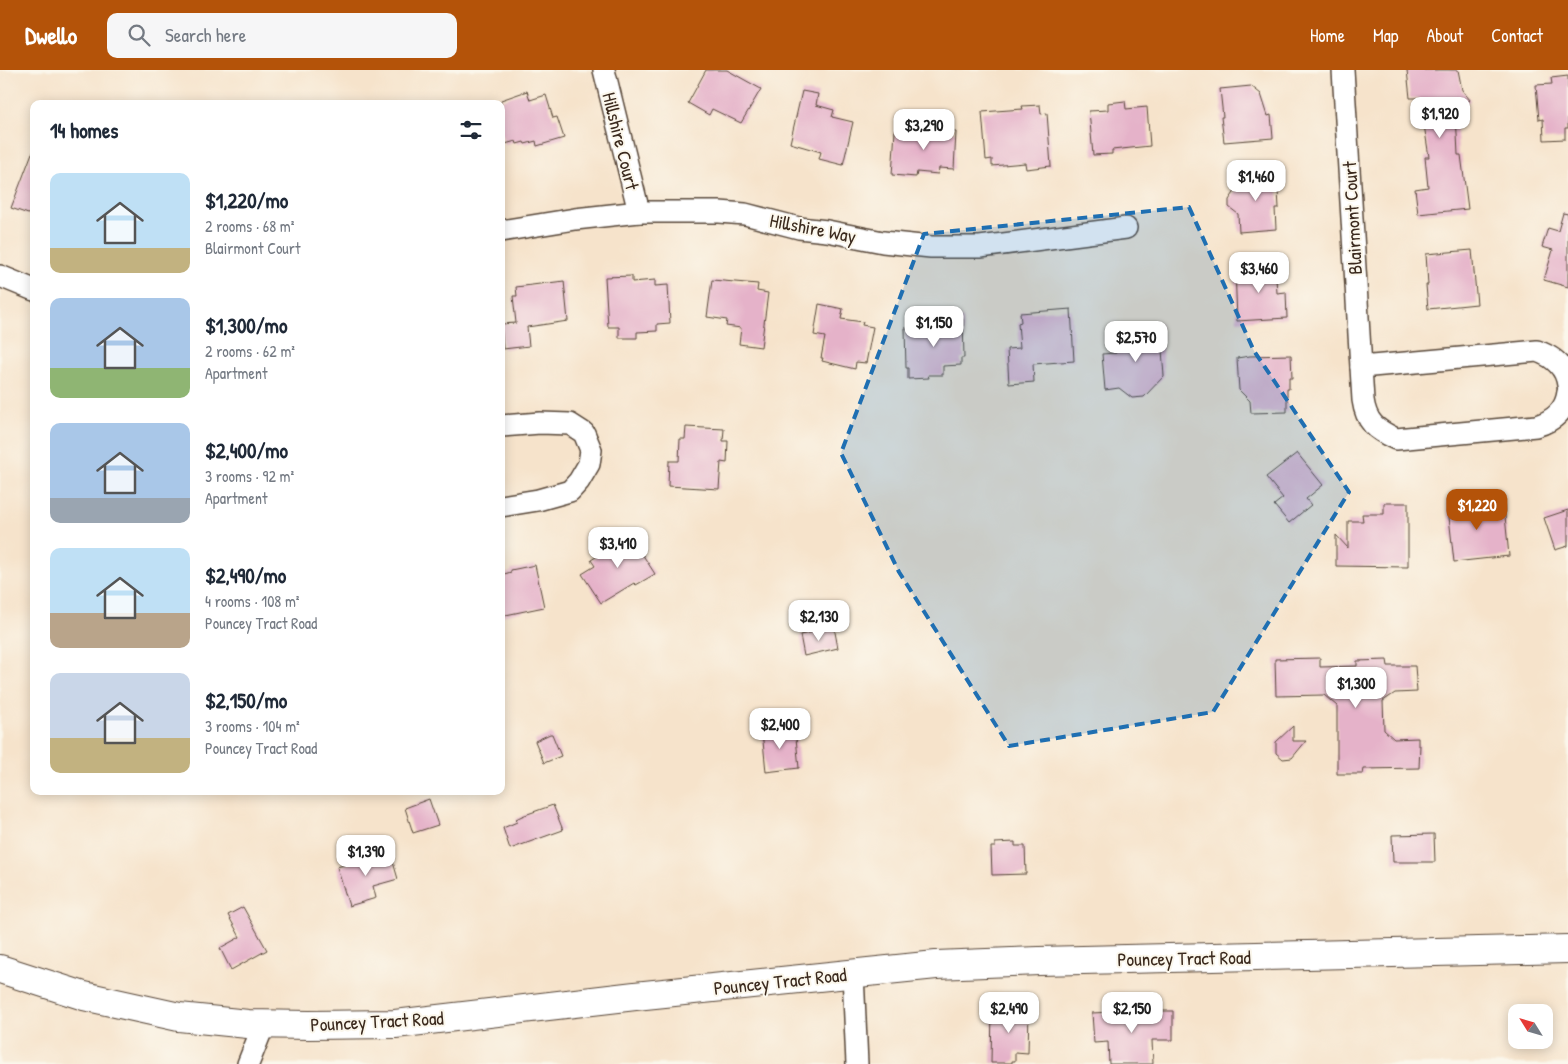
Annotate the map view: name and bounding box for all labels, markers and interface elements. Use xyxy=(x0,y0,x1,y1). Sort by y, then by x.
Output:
search box xyxy=(107,13,457,58)
text: Dwello xyxy=(25,19,77,51)
icon: search xyxy=(125,21,153,49)
text: Search here xyxy=(165,22,246,48)
text: Home xyxy=(1310,23,1345,48)
text: Map xyxy=(1373,23,1398,48)
text: About xyxy=(1426,23,1463,48)
text: Contact xyxy=(1491,23,1543,48)
street label: Hillshire Court xyxy=(596,90,646,193)
pin: $1,920 xyxy=(1399,97,1481,139)
text: $1,920 xyxy=(1421,102,1459,124)
pin: $3,290 xyxy=(883,108,965,151)
text: $3,290 xyxy=(904,114,944,136)
text: 14 homes xyxy=(50,116,118,145)
icon: filters xyxy=(457,116,485,144)
pin: $1,460 xyxy=(1215,160,1297,202)
street label: Blairmont Court xyxy=(1336,160,1368,275)
text: $1,460 xyxy=(1238,165,1274,187)
text: $1,220/mo xyxy=(205,186,288,215)
icon: home xyxy=(90,193,150,253)
street label: Hillshire Way xyxy=(768,207,858,249)
text: 2 rooms · 68 m² xyxy=(205,215,294,237)
text: Blairmont Court xyxy=(205,237,300,259)
pin: $3,460 xyxy=(1218,252,1300,294)
text: $3,460 xyxy=(1240,257,1278,279)
pin: $1,150 xyxy=(893,306,975,348)
text: $1,300/mo xyxy=(205,311,287,340)
text: $1,150 xyxy=(916,311,952,333)
icon: home xyxy=(90,318,150,378)
pin: $2,570 xyxy=(1095,320,1177,363)
text: $2,570 xyxy=(1116,326,1156,348)
text: 2 rooms · 62 m² xyxy=(205,340,295,362)
text: Apartment xyxy=(205,362,268,384)
text: $2,400/mo xyxy=(205,436,288,465)
icon: home xyxy=(90,443,150,503)
text: 3 rooms · 92 m² xyxy=(205,465,294,487)
text: Apartment xyxy=(205,487,268,509)
pin: $1,220 xyxy=(1436,488,1518,531)
text: $1,220 xyxy=(1457,494,1497,516)
pin: $3,410 xyxy=(577,526,659,569)
text: $3,410 xyxy=(599,532,637,554)
text: $2,490/mo xyxy=(205,561,286,590)
icon: home xyxy=(90,568,150,628)
text: 4 rooms · 108 m² xyxy=(205,590,299,612)
pin: $2,130 xyxy=(778,600,860,642)
text: $2,130 xyxy=(800,605,838,627)
text: Pouncey Tract Road xyxy=(205,612,317,634)
pin: $1,300 xyxy=(1315,666,1397,709)
text: $1,300 xyxy=(1337,672,1375,694)
text: $2,150/mo xyxy=(205,686,287,715)
icon: home xyxy=(90,693,150,753)
pin: $2,400 xyxy=(739,708,821,750)
text: $2,400 xyxy=(760,713,800,735)
text: 3 rooms · 104 m² xyxy=(205,715,300,737)
text: Pouncey Tract Road xyxy=(205,737,317,759)
pin: $1,390 xyxy=(325,834,407,877)
text: $1,390 xyxy=(347,840,385,862)
street label: Pouncey Tract Road xyxy=(1117,944,1252,972)
street label: Pouncey Tract Road xyxy=(712,961,848,1001)
pin: $2,490 xyxy=(968,992,1050,1034)
pin: $2,150 xyxy=(1091,992,1173,1034)
text: $2,490 xyxy=(990,997,1028,1019)
text: $2,150 xyxy=(1113,997,1151,1019)
street label: Pouncey Tract Road xyxy=(310,1004,445,1037)
north arrow xyxy=(1508,1004,1552,1049)
map controls xyxy=(1508,1004,1553,1049)

